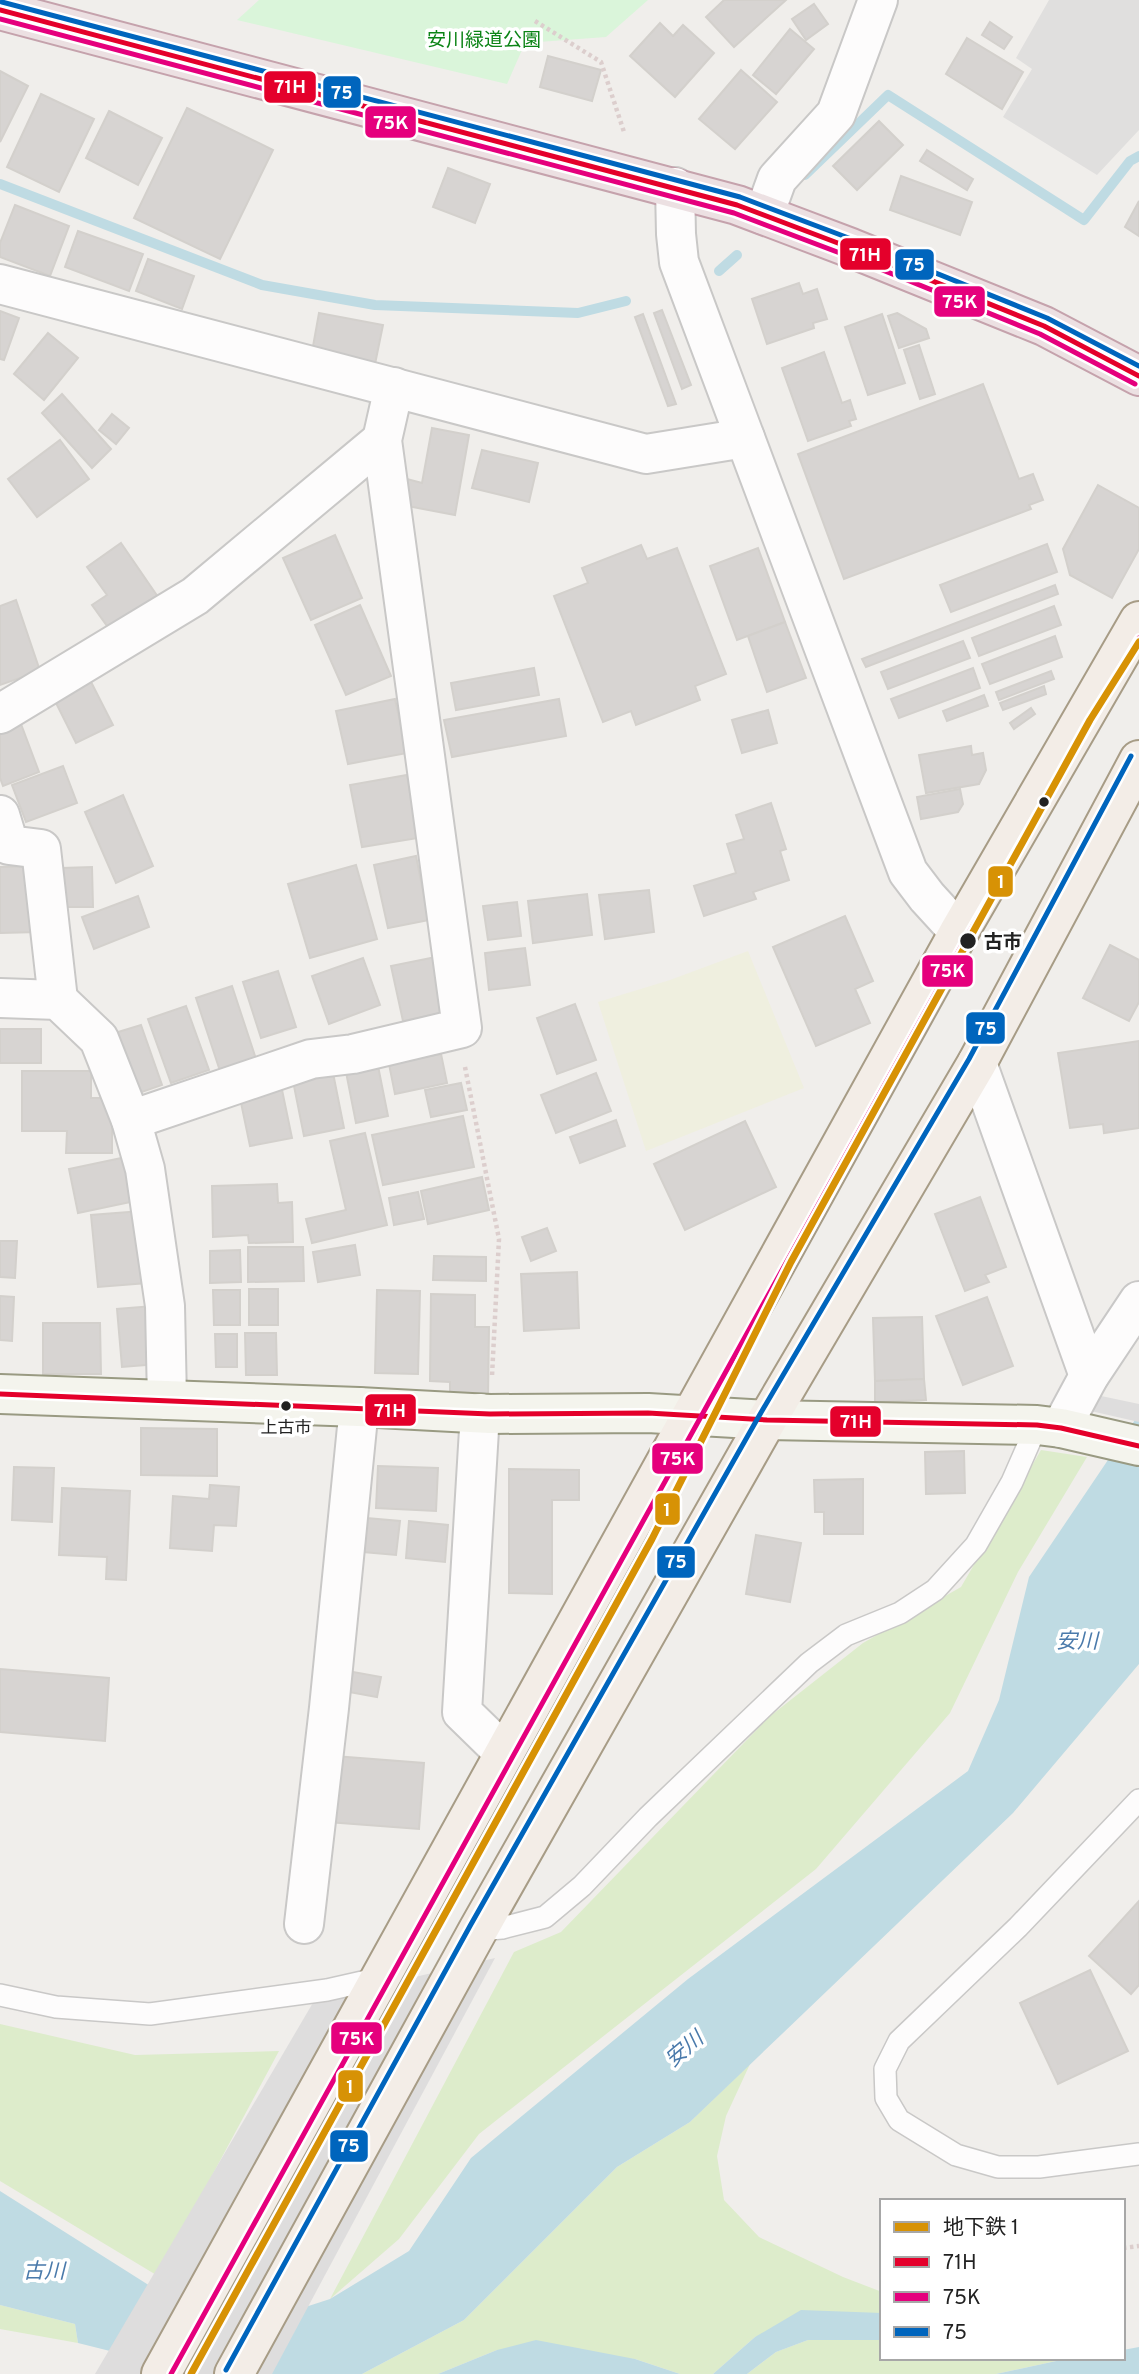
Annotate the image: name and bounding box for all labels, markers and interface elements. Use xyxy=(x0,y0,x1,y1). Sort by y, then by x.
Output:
park label: 安川緑道公園 xyxy=(427,29,541,53)
line badge: 71H xyxy=(263,70,317,104)
line badge: 75 xyxy=(322,75,362,109)
text: 71H xyxy=(274,76,306,100)
text: 75 xyxy=(331,82,353,106)
line badge: 75K xyxy=(364,105,417,139)
text: 75K xyxy=(373,112,409,136)
line badge: 71H xyxy=(839,237,892,271)
text: 71H xyxy=(849,244,881,268)
line badge: 75 xyxy=(894,248,935,281)
text: 75 xyxy=(903,254,925,278)
line badge: 75K xyxy=(933,285,986,318)
text: 75K xyxy=(942,291,978,315)
unlabelled marker xyxy=(1037,795,1051,809)
line badge: 1 xyxy=(987,865,1014,898)
text: 1 xyxy=(997,871,1005,895)
marker: 古市 xyxy=(958,931,978,951)
place label: 古市 xyxy=(984,931,1022,955)
line badge: 75K xyxy=(921,954,974,988)
text: 75K xyxy=(930,960,966,984)
line badge: 75 xyxy=(965,1011,1006,1045)
text: 75 xyxy=(975,1018,997,1042)
line badge: 71H xyxy=(364,1393,417,1427)
marker: 上古市 xyxy=(279,1399,293,1413)
text: 71H xyxy=(374,1400,406,1424)
line badge: 71H xyxy=(829,1405,882,1438)
text: 71H xyxy=(840,1411,872,1435)
place label: 上古市 xyxy=(261,1418,312,1440)
line badge: 75K xyxy=(651,1442,704,1475)
text: 75K xyxy=(660,1448,696,1472)
line badge: 1 xyxy=(654,1492,681,1526)
text: 1 xyxy=(663,1499,671,1523)
line badge: 75 xyxy=(656,1545,696,1579)
text: 75 xyxy=(665,1551,687,1575)
water label: 安川 xyxy=(1056,1629,1100,1656)
line badge: 75K xyxy=(330,2021,383,2055)
water label: 安川 xyxy=(660,2025,711,2074)
text: 75K xyxy=(339,2028,375,2052)
line badge: 1 xyxy=(337,2069,364,2103)
text: 1 xyxy=(346,2076,354,2100)
line badge: 75 xyxy=(329,2129,369,2163)
text: 75 xyxy=(338,2135,360,2159)
legend xyxy=(880,2199,1125,2360)
text: 地下鉄 1 xyxy=(943,2215,1019,2242)
text: 71H xyxy=(943,2250,977,2277)
water label: 古川 xyxy=(23,2259,67,2286)
text: 75K xyxy=(943,2285,981,2312)
text: 75 xyxy=(943,2320,967,2347)

